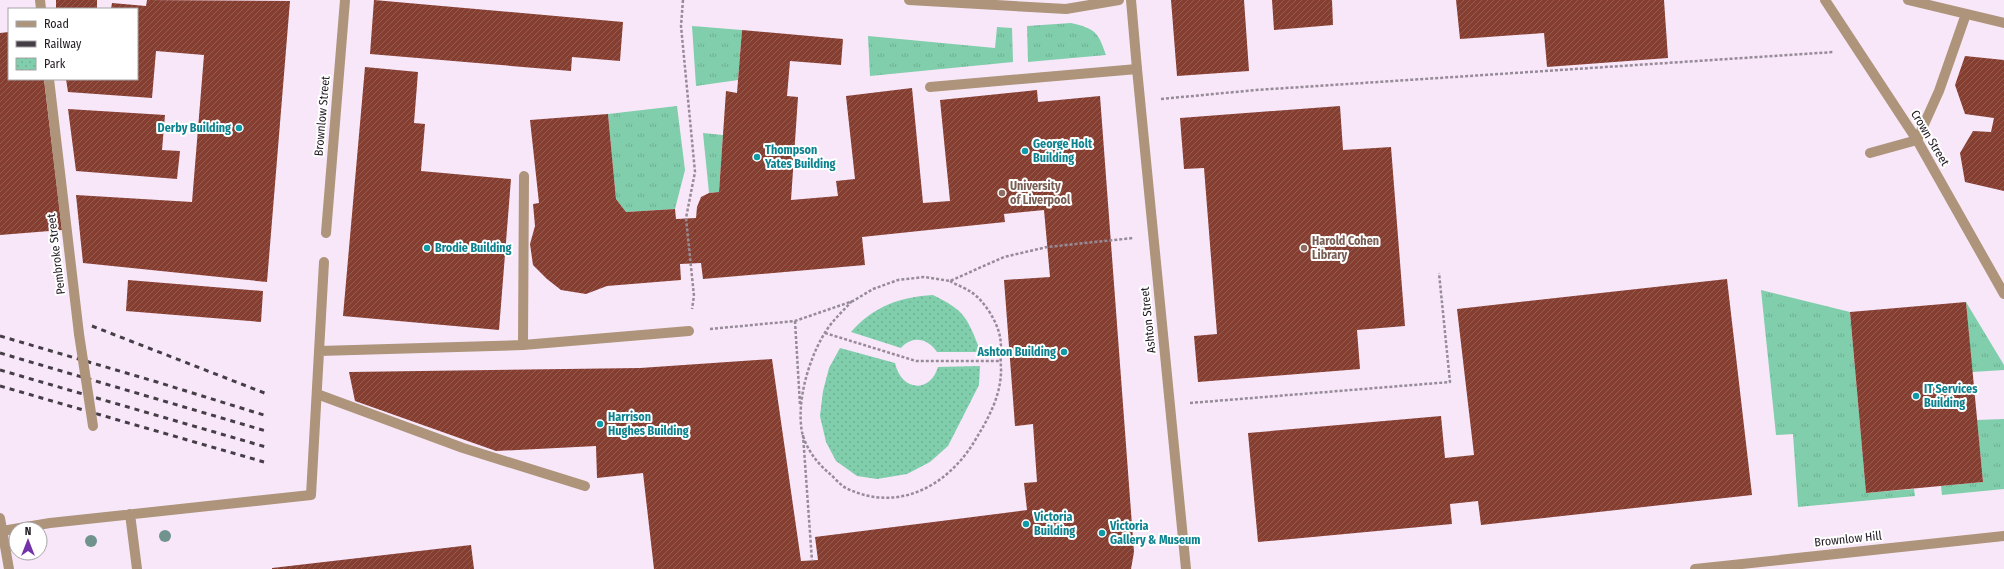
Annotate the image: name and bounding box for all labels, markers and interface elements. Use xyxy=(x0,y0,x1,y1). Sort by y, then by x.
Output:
legend xyxy=(8,8,138,80)
text: Road xyxy=(44,17,69,31)
text: Railway xyxy=(44,37,82,51)
text: Park xyxy=(44,57,66,71)
street label: Brownlow Street xyxy=(312,75,332,157)
street label: Crown Street xyxy=(1908,108,1952,168)
place label: Derby Building xyxy=(158,121,231,135)
marker: Derby Building xyxy=(234,123,244,133)
place label: George Holt Building xyxy=(1033,137,1093,165)
place label: Thompson Yates Building xyxy=(764,143,835,171)
marker: George Holt Building xyxy=(1020,146,1030,156)
marker: Thompson Yates Building xyxy=(752,152,762,162)
place label: University of Liverpool xyxy=(1010,179,1071,207)
marker: University of Liverpool xyxy=(997,188,1007,198)
street label: Pembroke Street xyxy=(44,213,68,295)
place label: Harold Cohen Library xyxy=(1312,234,1379,262)
place label: Brodie Building xyxy=(435,241,512,255)
marker: Brodie Building xyxy=(422,243,432,253)
marker: Harold Cohen Library xyxy=(1299,243,1309,253)
street label: Ashton Street xyxy=(1138,286,1158,354)
place label: Ashton Building xyxy=(977,345,1056,359)
marker: Ashton Building xyxy=(1059,347,1069,357)
place label: IT Services Building xyxy=(1924,382,1978,410)
marker: IT Services Building xyxy=(1911,391,1921,401)
place label: Harrison Hughes Building xyxy=(608,410,689,438)
marker: Harrison Hughes Building xyxy=(595,419,605,429)
place label: Victoria Building xyxy=(1033,510,1075,538)
marker: Victoria Building xyxy=(1021,519,1031,529)
place label: Victoria Gallery & Museum xyxy=(1109,519,1201,547)
north arrow xyxy=(8,521,48,561)
text: N xyxy=(25,525,31,538)
marker: Victoria Gallery & Museum xyxy=(1097,528,1107,538)
street label: Brownlow Hill xyxy=(1814,529,1882,549)

